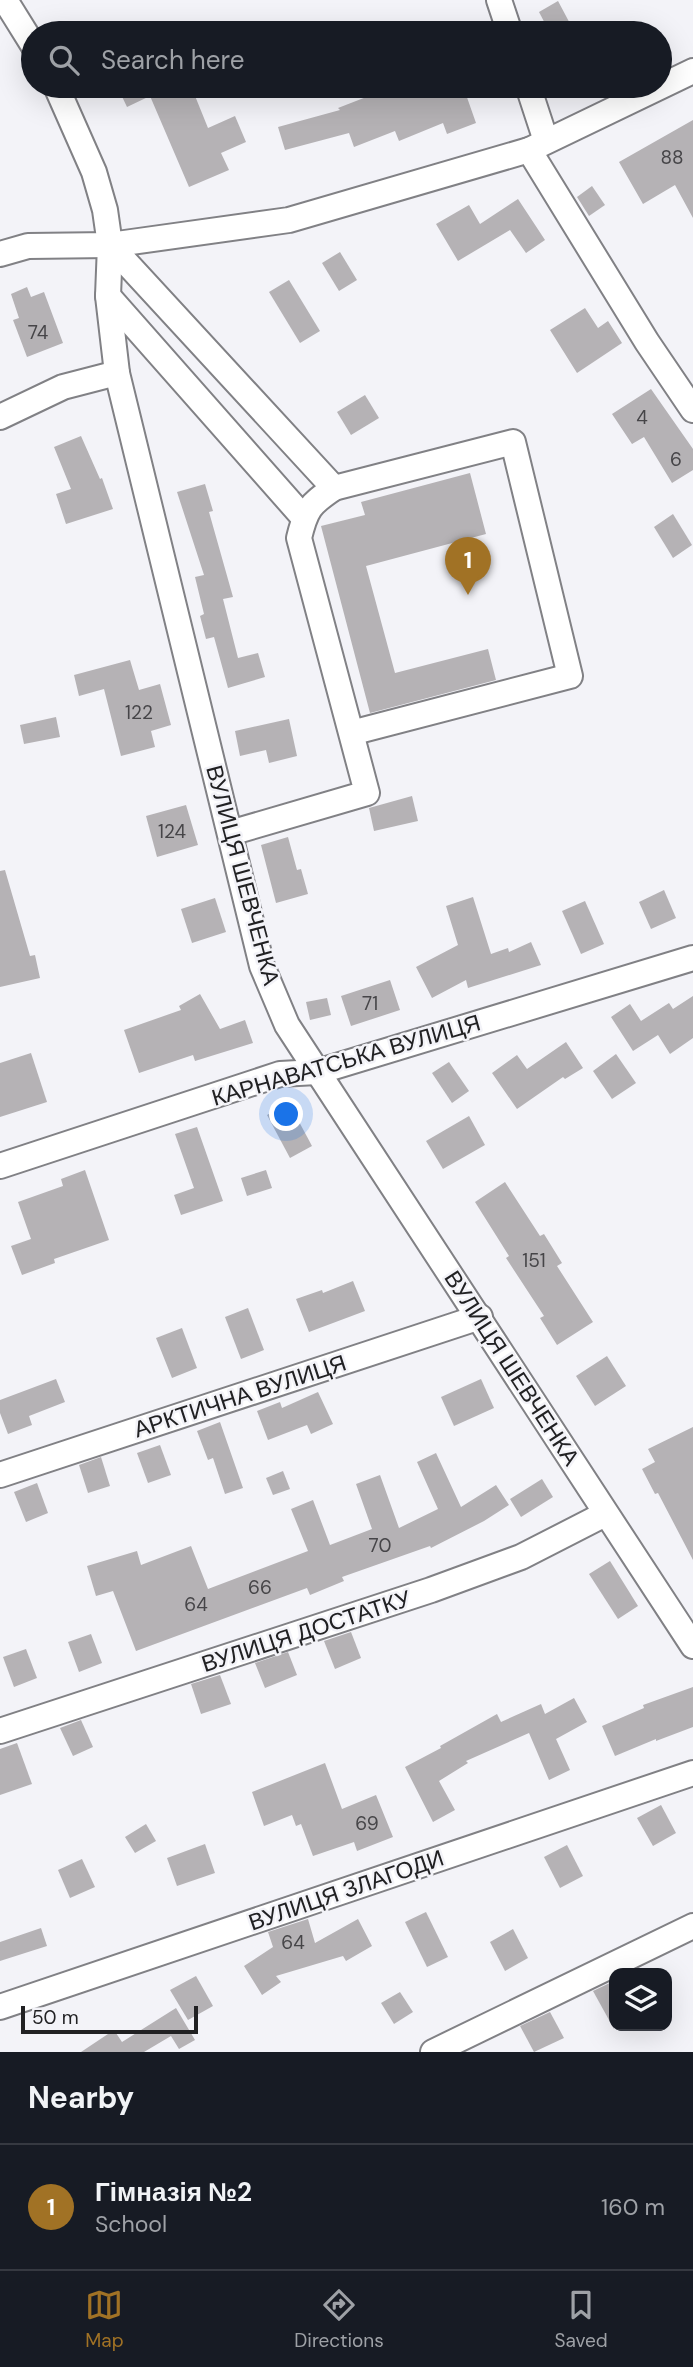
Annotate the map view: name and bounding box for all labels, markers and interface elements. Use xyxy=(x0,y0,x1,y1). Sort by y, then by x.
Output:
search box xyxy=(21,21,672,98)
icon: search xyxy=(45,41,83,79)
text: Search here xyxy=(101,43,244,77)
house number: 88 xyxy=(660,145,684,170)
house number: 74 xyxy=(28,320,48,345)
house number: 4 xyxy=(636,405,648,430)
house number: 6 xyxy=(670,447,682,472)
pin: 1 xyxy=(445,537,491,595)
house number: 122 xyxy=(125,700,153,725)
street label: ВУЛИЦЯ ШЕВЧЕНКА xyxy=(199,762,287,989)
house number: 124 xyxy=(158,819,186,844)
house number: 71 xyxy=(362,991,378,1016)
street label: КАРНАВАТСЬКА ВУЛИЦЯ xyxy=(208,1007,484,1113)
your location xyxy=(269,1097,303,1131)
house number: 151 xyxy=(522,1248,546,1273)
street label: ВУЛИЦЯ ШЕВЧЕНКА xyxy=(438,1265,587,1472)
street label: АРКТИЧНА ВУЛИЦЯ xyxy=(130,1347,350,1445)
house number: 70 xyxy=(369,1533,391,1558)
house number: 66 xyxy=(248,1575,272,1600)
street label: ВУЛИЦЯ ДОСТАТКУ xyxy=(198,1583,415,1679)
house number: 64 xyxy=(184,1592,208,1617)
house number: 69 xyxy=(355,1811,379,1836)
street label: ВУЛИЦЯ ЗЛАГОДИ xyxy=(244,1843,448,1937)
house number: 64 xyxy=(281,1930,305,1955)
map controls xyxy=(609,1968,672,2031)
button: layers xyxy=(609,1968,672,2031)
scale bar xyxy=(21,2003,198,2035)
text: 50 m xyxy=(32,2005,79,2030)
text: Nearby xyxy=(28,2078,134,2117)
text: Гімназія №2 xyxy=(95,2175,252,2209)
text: 1 xyxy=(47,2192,55,2222)
text: 160 m xyxy=(601,2192,665,2222)
text: School xyxy=(95,2209,167,2239)
tab: Map xyxy=(85,2286,124,2353)
tab: Directions xyxy=(294,2286,384,2353)
tab: Saved xyxy=(554,2286,608,2353)

